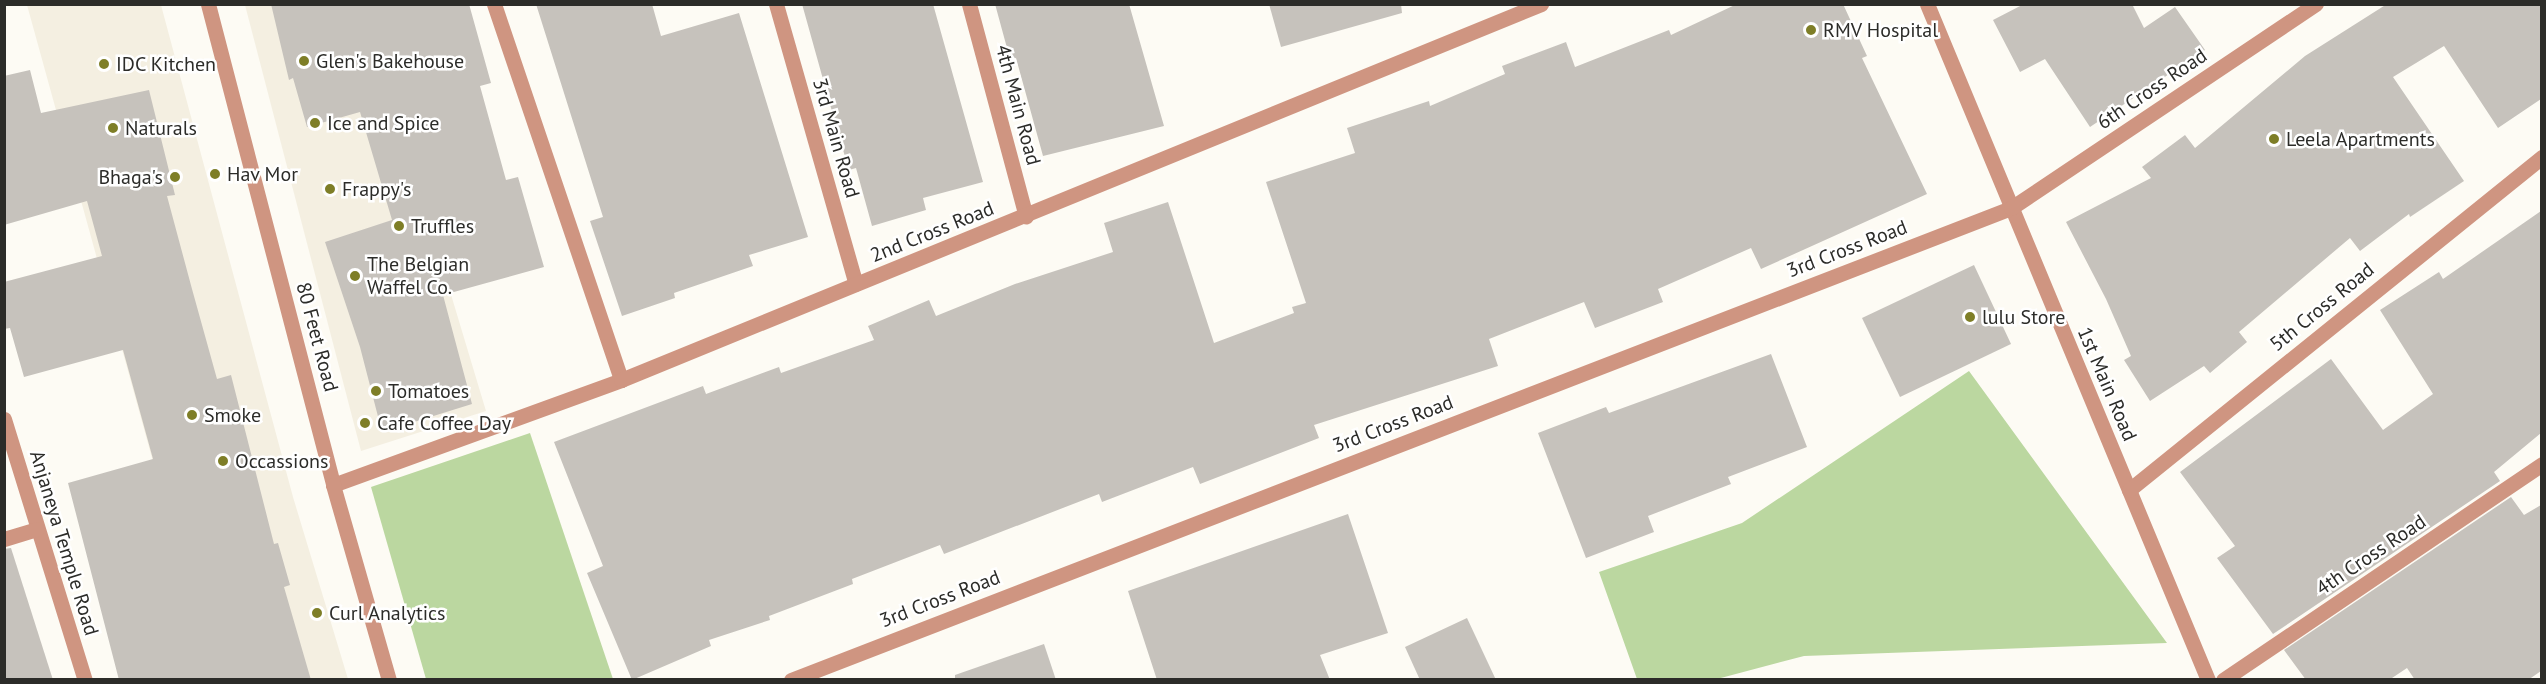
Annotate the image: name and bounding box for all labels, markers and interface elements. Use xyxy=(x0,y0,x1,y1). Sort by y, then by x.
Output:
place label: RMV Hospital xyxy=(1823,18,1939,42)
marker: RMV Hospital xyxy=(1804,23,1818,37)
street label: 4th Main Road xyxy=(990,42,1046,168)
street label: 6th Cross Road xyxy=(2093,44,2211,134)
place label: Glen's Bakehouse xyxy=(316,49,464,73)
place label: IDC Kitchen xyxy=(116,52,217,76)
marker: Glen's Bakehouse xyxy=(297,54,311,68)
marker: IDC Kitchen xyxy=(97,57,111,71)
street label: 3rd Main Road xyxy=(807,75,865,201)
place label: Ice and Spice xyxy=(327,111,439,135)
place label: Naturals xyxy=(125,116,197,140)
marker: Ice and Spice xyxy=(308,116,322,130)
marker: Naturals xyxy=(106,121,120,135)
place label: Leela Apartments xyxy=(2286,127,2436,151)
marker: Leela Apartments xyxy=(2267,132,2281,146)
place label: Hav Mor xyxy=(227,162,299,186)
place label: Bhaga's xyxy=(98,165,163,189)
marker: Hav Mor xyxy=(208,167,222,181)
marker: Bhaga's xyxy=(168,170,182,184)
place label: Frappy's xyxy=(342,177,411,201)
marker: Frappy's xyxy=(323,182,337,196)
street label: 2nd Cross Road xyxy=(867,196,997,268)
place label: Truffles xyxy=(411,214,474,238)
street label: 3rd Cross Road xyxy=(1783,215,1911,283)
marker: Truffles xyxy=(392,219,406,233)
place label: The Belgian Waffel Co. xyxy=(367,252,469,299)
street label: 5th Cross Road xyxy=(2265,258,2379,356)
marker: The Belgian Waffel Co. xyxy=(348,269,362,283)
street label: 80 Feet Road xyxy=(291,280,343,394)
place label: lulu Store xyxy=(1982,305,2065,329)
marker: lulu Store xyxy=(1963,310,1977,324)
street label: 1st Main Road xyxy=(2072,324,2142,444)
place label: Tomatoes xyxy=(388,379,469,403)
marker: Tomatoes xyxy=(369,384,383,398)
street label: 3rd Cross Road xyxy=(1329,390,1457,458)
place label: Smoke xyxy=(204,403,261,427)
marker: Smoke xyxy=(185,408,199,422)
place label: Cafe Coffee Day xyxy=(377,411,511,435)
marker: Cafe Coffee Day xyxy=(358,416,372,430)
street label: Anjaneya Temple Road xyxy=(24,447,104,639)
place label: Occassions xyxy=(235,449,328,473)
marker: Occassions xyxy=(216,454,230,468)
street label: 4th Cross Road xyxy=(2312,510,2430,600)
street label: 3rd Cross Road xyxy=(876,565,1004,633)
place label: Curl Analytics xyxy=(329,601,446,625)
marker: Curl Analytics xyxy=(310,606,324,620)

